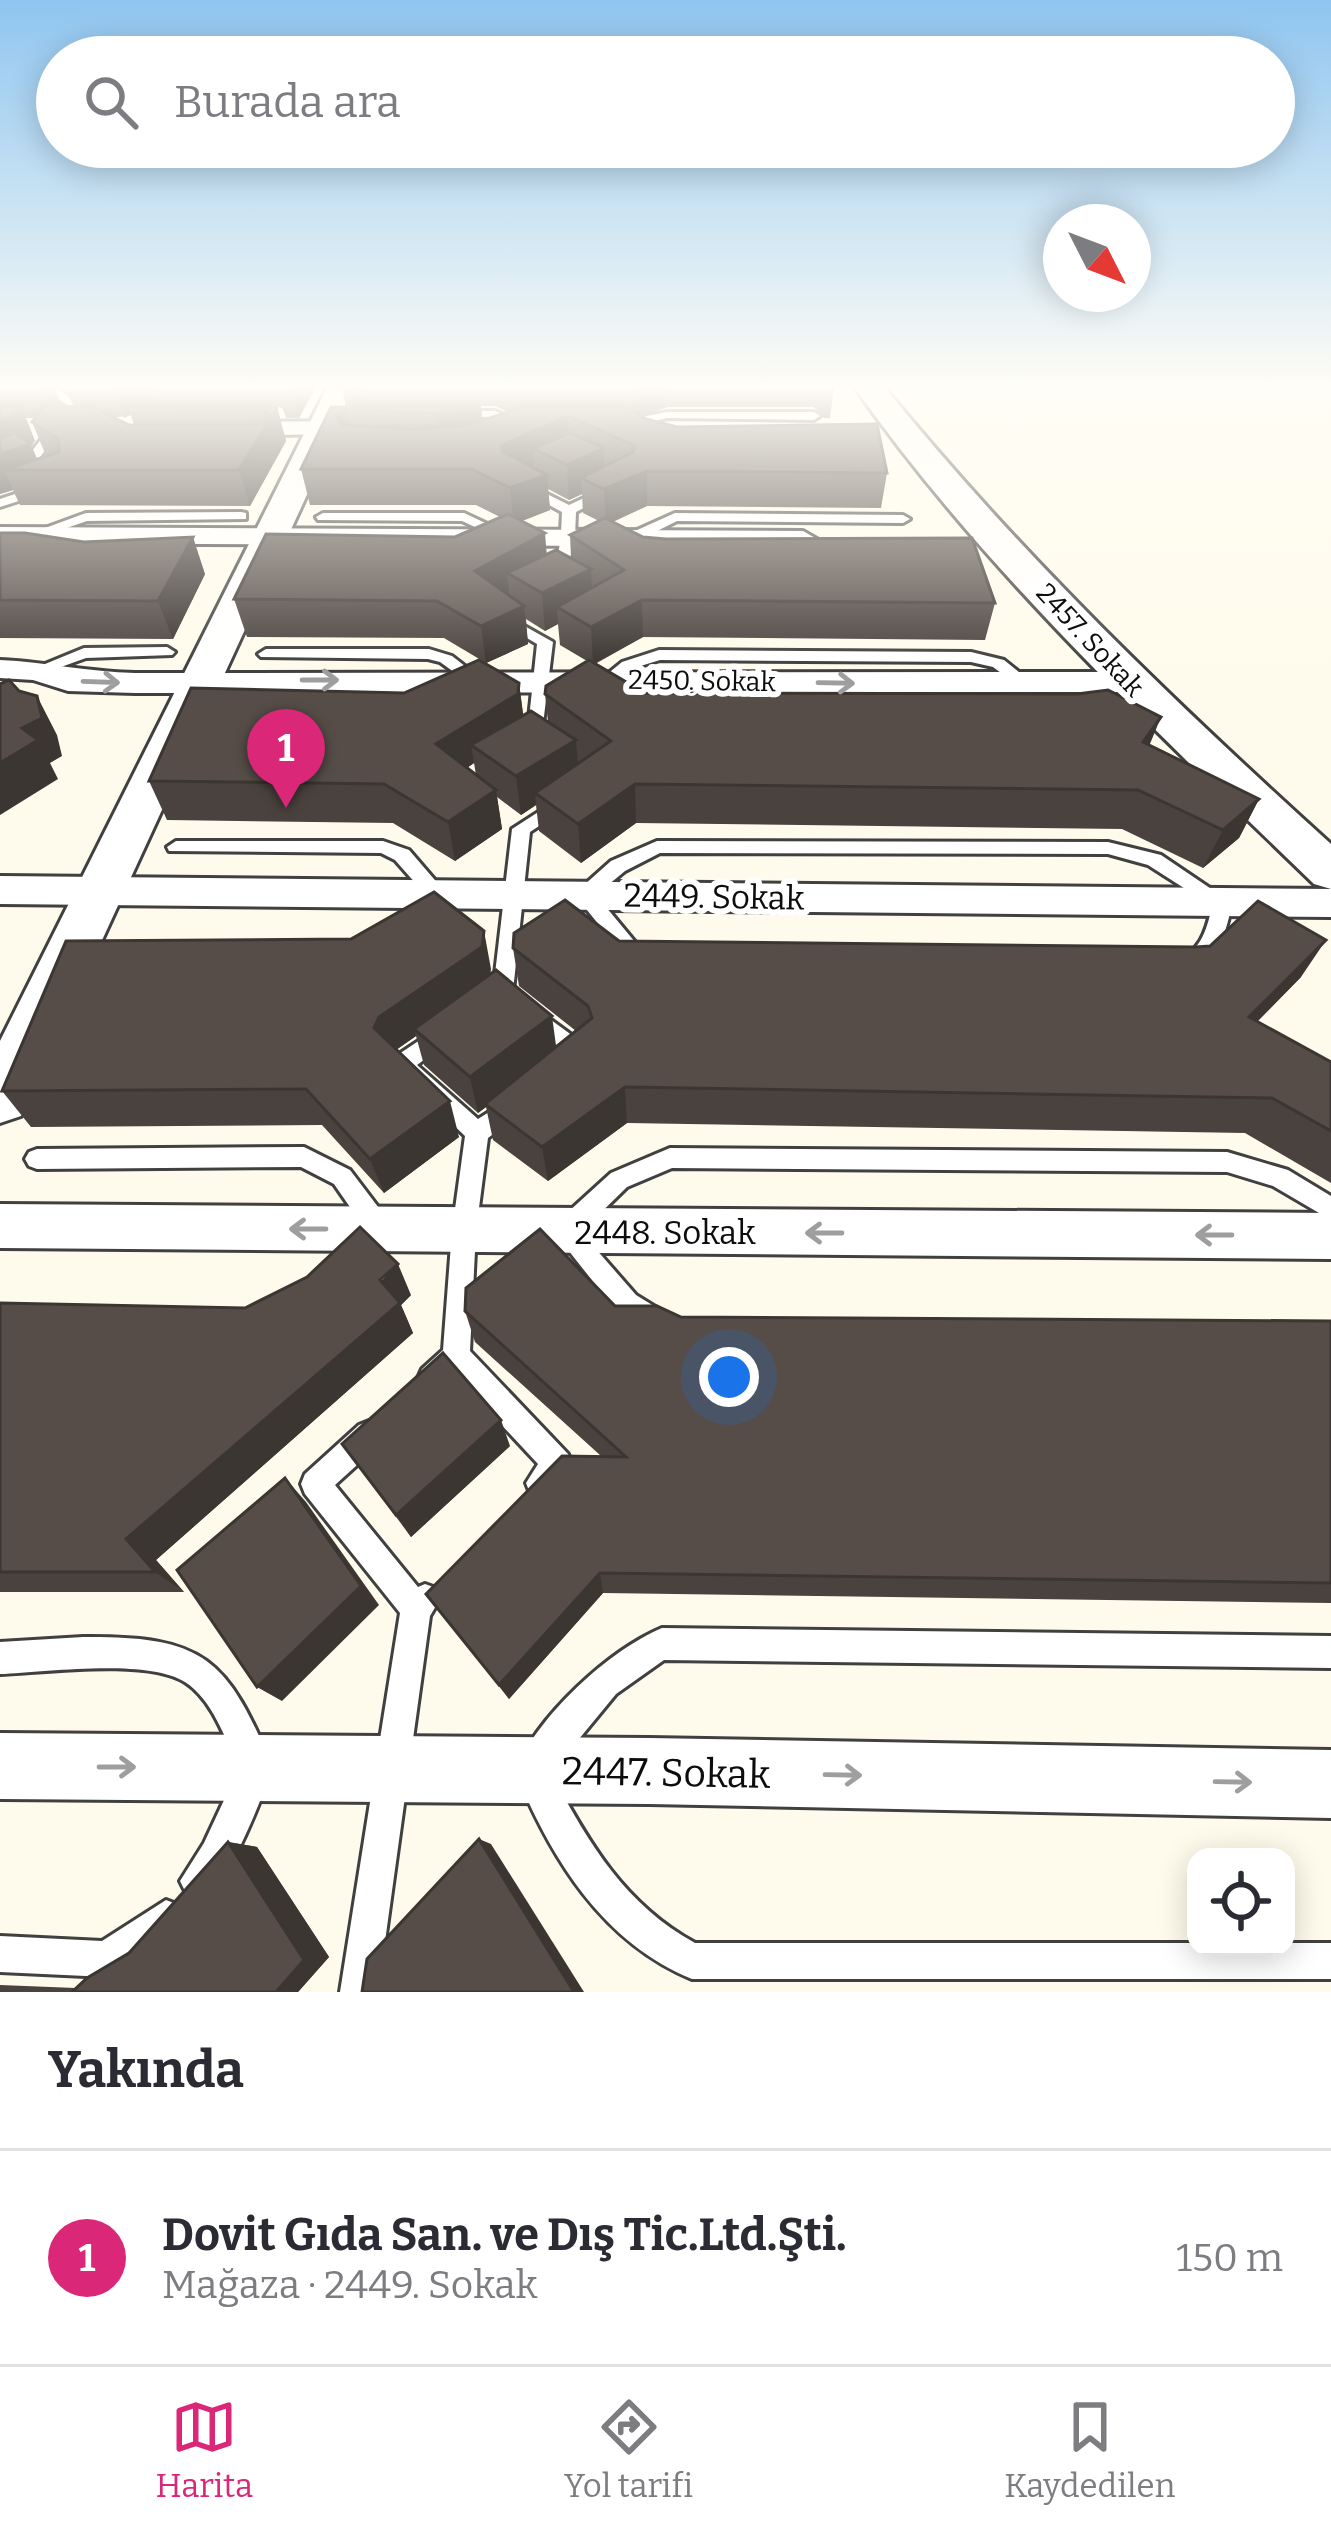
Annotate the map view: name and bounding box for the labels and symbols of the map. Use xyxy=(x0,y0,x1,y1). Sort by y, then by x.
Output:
north arrow xyxy=(1043,204,1151,312)
street label: 2457. Sokak xyxy=(1030,577,1151,704)
street label: 2450. Sokak xyxy=(628,664,777,698)
one-way arrow xyxy=(300,668,339,691)
one-way arrow xyxy=(81,671,120,694)
one-way arrow xyxy=(816,672,855,694)
pin: 1 xyxy=(247,709,325,808)
street label: 2449. Sokak xyxy=(623,875,805,919)
street label: 2448. Sokak xyxy=(574,1213,756,1253)
one-way arrow xyxy=(289,1218,328,1240)
one-way arrow xyxy=(805,1222,844,1244)
one-way arrow xyxy=(1195,1224,1234,1247)
your location xyxy=(699,1347,759,1407)
street label: 2447. Sokak xyxy=(561,1748,771,1798)
one-way arrow xyxy=(97,1756,136,1778)
one-way arrow xyxy=(823,1763,862,1786)
one-way arrow xyxy=(1213,1771,1252,1794)

